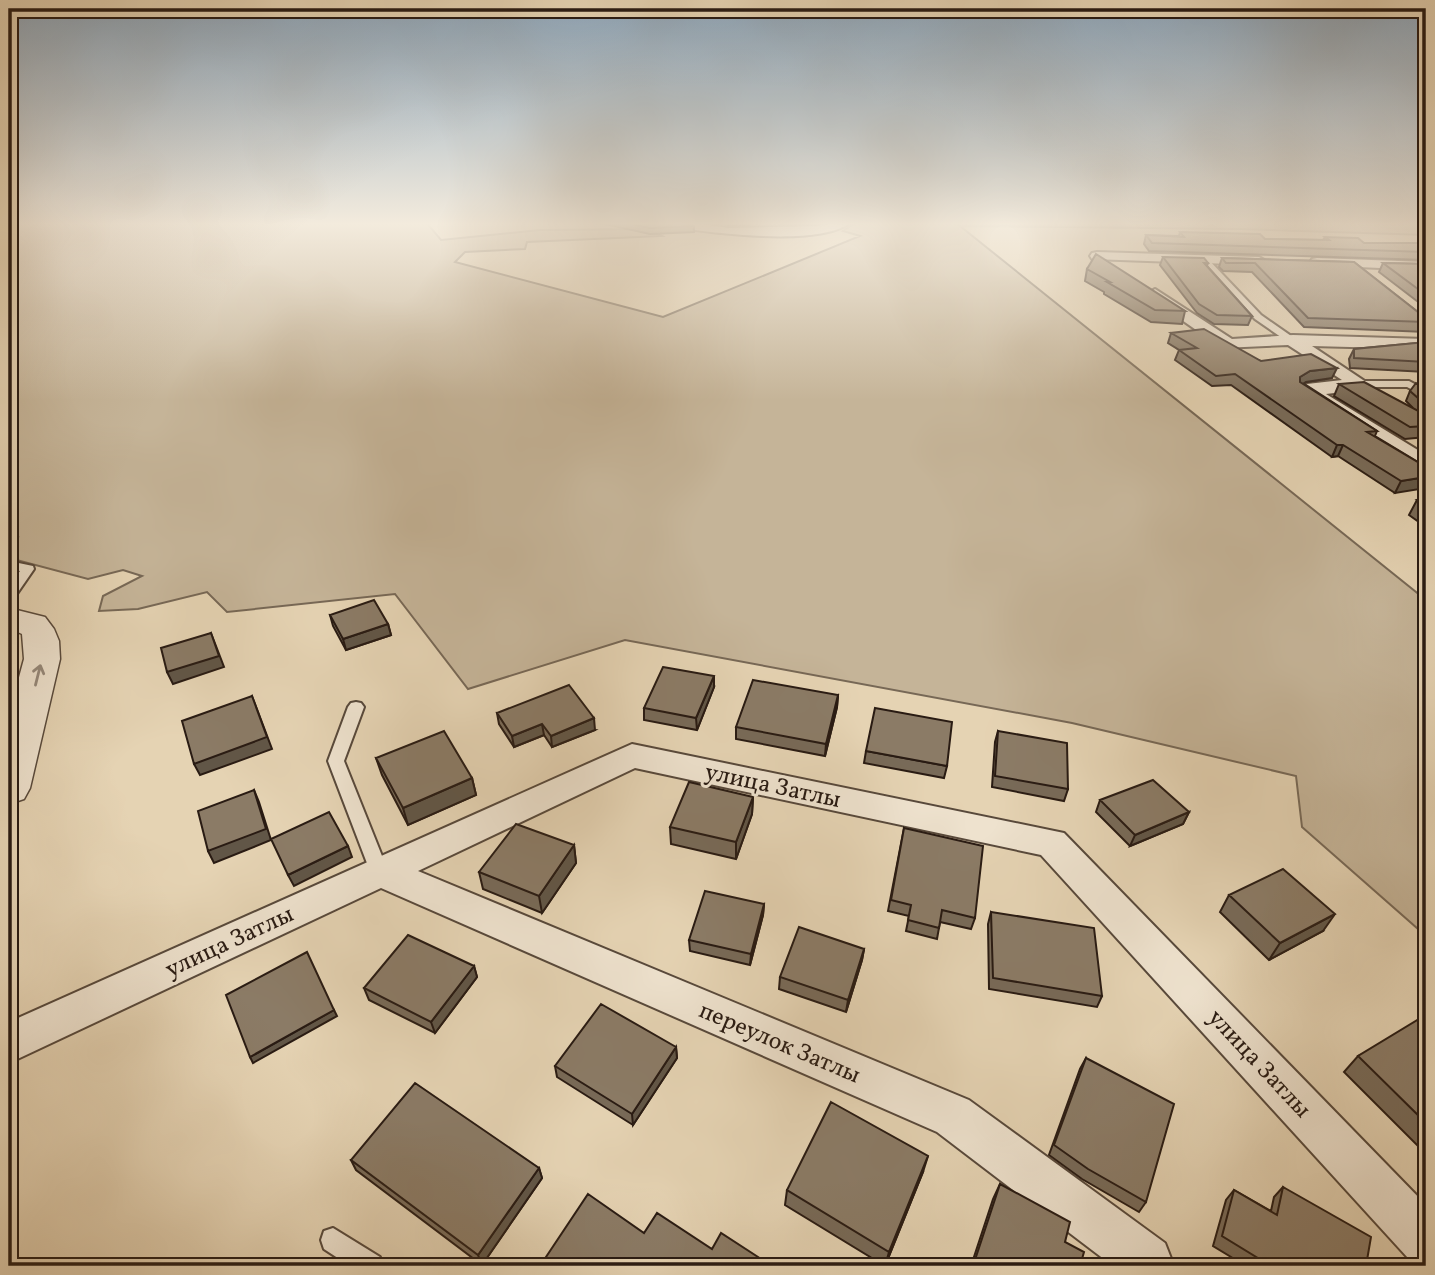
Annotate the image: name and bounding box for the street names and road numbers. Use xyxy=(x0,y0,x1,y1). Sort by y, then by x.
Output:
street label: улица Затлы xyxy=(701,756,844,818)
street label: улица Затлы xyxy=(160,898,300,987)
street label: переулок Затлы xyxy=(693,994,865,1093)
street label: улица Затлы xyxy=(1199,1002,1318,1127)

